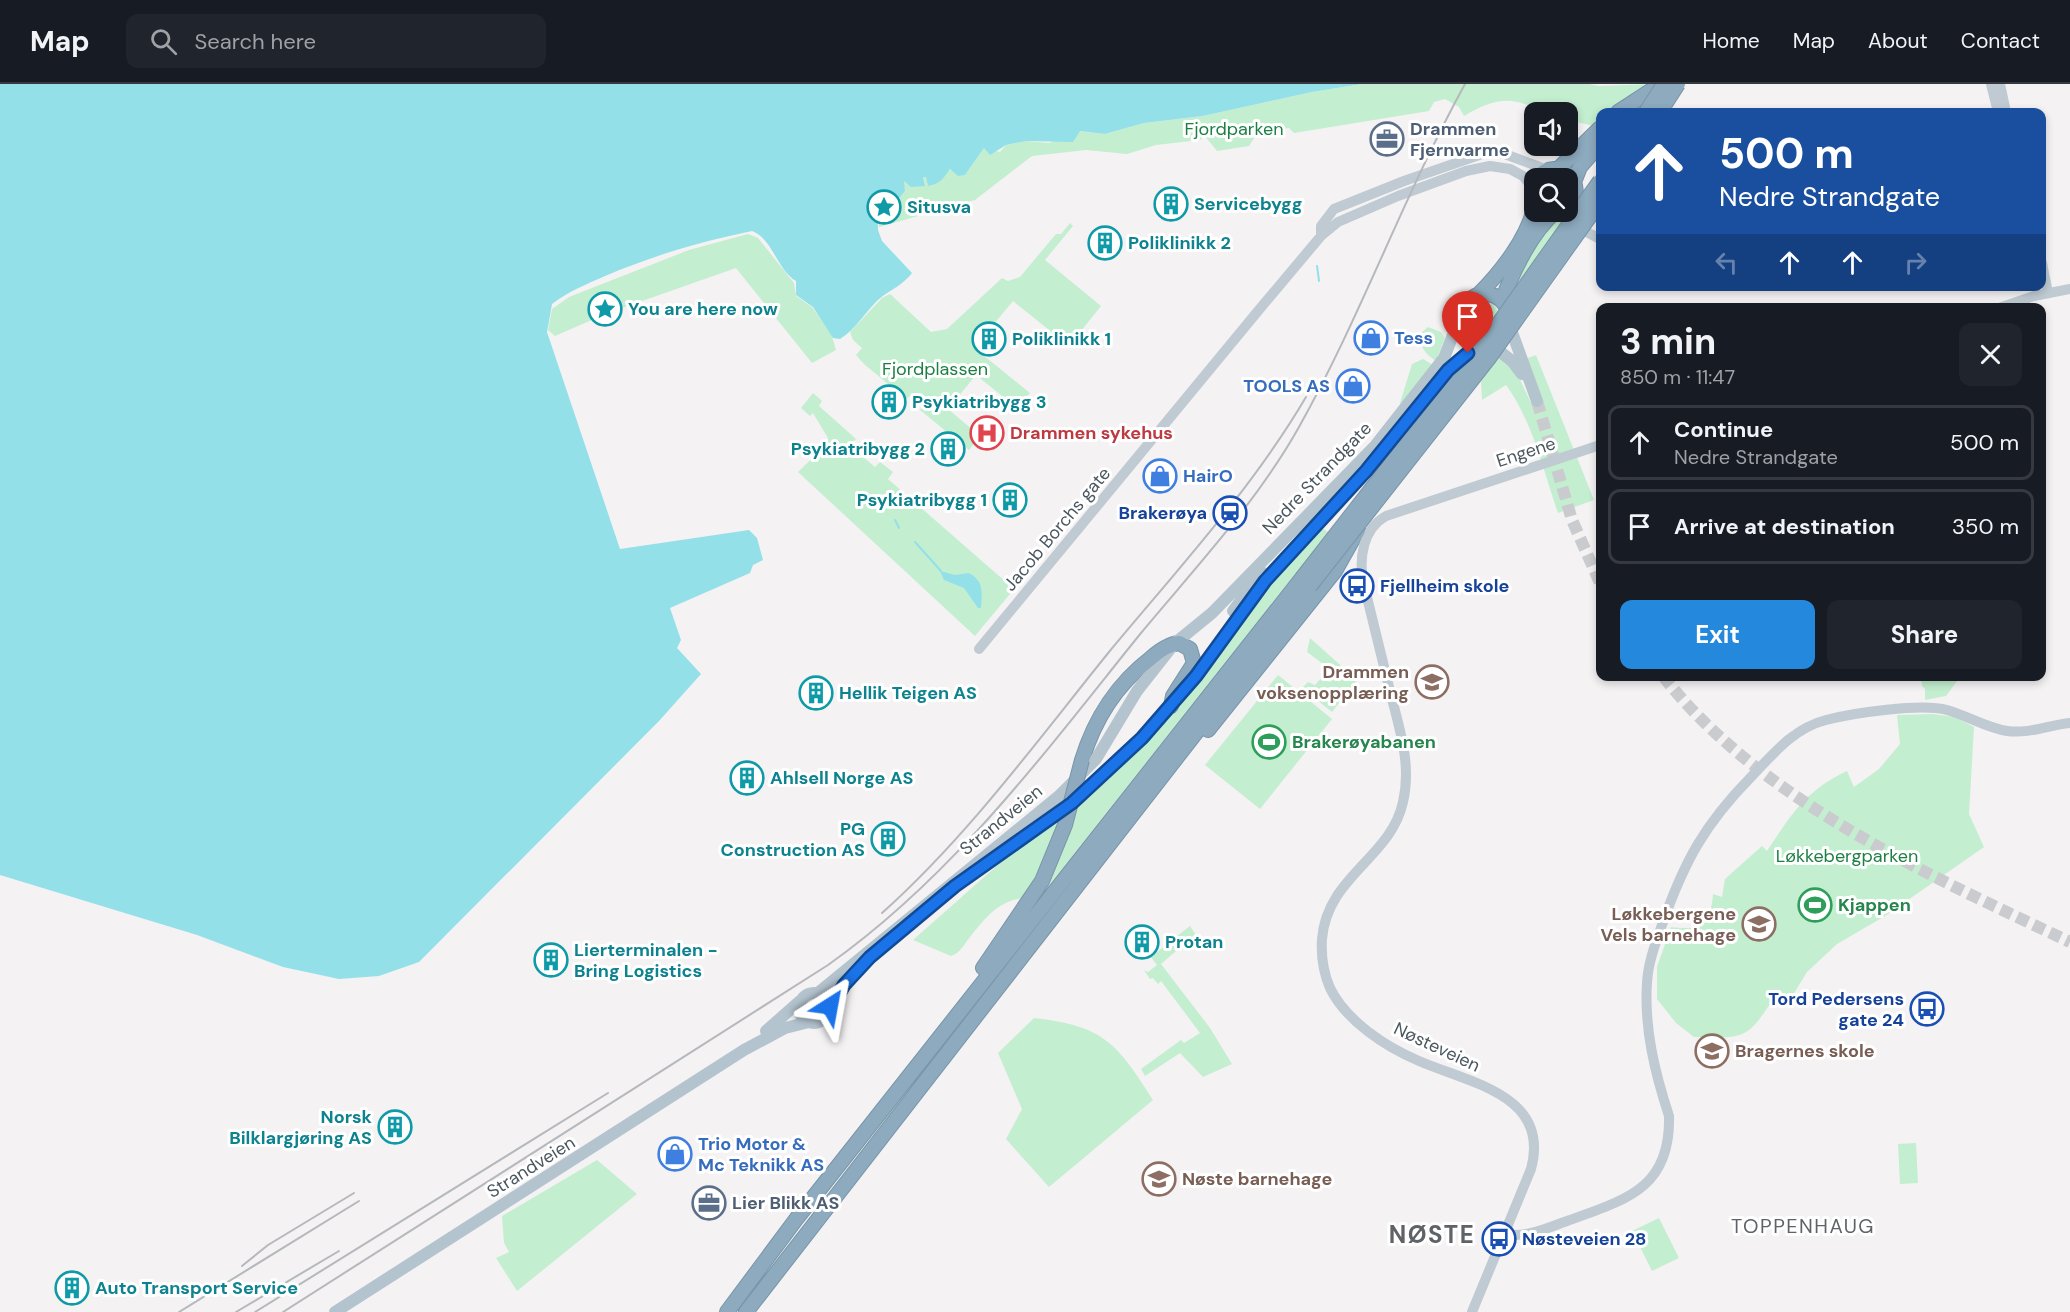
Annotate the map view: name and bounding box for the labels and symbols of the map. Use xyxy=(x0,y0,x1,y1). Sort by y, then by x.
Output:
park label: Fjordparken xyxy=(1185,117,1283,141)
place label: Drammen Fjernvarme xyxy=(1410,117,1510,162)
office icon: Drammen Fjernvarme xyxy=(1369,121,1405,157)
building icon: Servicebygg xyxy=(1153,186,1189,222)
place icon: Situsva xyxy=(866,189,902,225)
place label: Servicebygg xyxy=(1194,192,1303,216)
place label: Situsva xyxy=(907,195,971,219)
building icon: Poliklinikk 2 xyxy=(1087,225,1123,261)
place label: Poliklinikk 2 xyxy=(1128,231,1231,255)
place icon: You are here now xyxy=(587,291,623,327)
pin xyxy=(1442,291,1493,353)
place label: You are here now xyxy=(628,297,778,321)
shop icon: Tess xyxy=(1353,320,1389,356)
building icon: Poliklinikk 1 xyxy=(971,321,1007,357)
place label: Tess xyxy=(1394,326,1433,350)
place label: Poliklinikk 1 xyxy=(1012,327,1111,351)
park label: Fjordplassen xyxy=(882,357,988,381)
shop icon: TOOLS AS xyxy=(1335,368,1371,404)
place label: TOOLS AS xyxy=(1243,374,1330,398)
building icon: Psykiatribygg 3 xyxy=(871,384,907,420)
place label: Psykiatribygg 3 xyxy=(912,390,1047,414)
hospital icon: Drammen sykehus xyxy=(969,415,1005,451)
street label: Nedre Strandgate xyxy=(1257,417,1377,539)
place label: Drammen sykehus xyxy=(1010,421,1173,445)
building icon: Psykiatribygg 2 xyxy=(930,431,966,467)
street label: Engene xyxy=(1493,431,1559,473)
place label: Psykiatribygg 2 xyxy=(791,437,925,461)
shop icon: HairO xyxy=(1142,458,1178,494)
street label: Jacob Borchs gate xyxy=(998,462,1116,596)
place label: HairO xyxy=(1183,464,1233,488)
building icon: Psykiatribygg 1 xyxy=(992,482,1028,518)
place label: Psykiatribygg 1 xyxy=(857,488,987,512)
station icon: Brakerøya xyxy=(1212,495,1248,531)
place label: Brakerøya xyxy=(1119,501,1207,525)
bus stop icon: Fjellheim skole xyxy=(1339,568,1375,604)
place label: Fjellheim skole xyxy=(1380,574,1509,598)
place label: Drammen voksenopplæring xyxy=(1256,660,1409,705)
school or university icon: Drammen voksenopplæring xyxy=(1414,664,1450,700)
building icon: Hellik Teigen AS xyxy=(798,675,834,711)
place label: Hellik Teigen AS xyxy=(839,681,977,705)
sports icon: Brakerøyabanen xyxy=(1251,724,1287,760)
place label: Brakerøyabanen xyxy=(1292,730,1436,754)
building icon: Ahlsell Norge AS xyxy=(729,760,765,796)
place label: Ahlsell Norge AS xyxy=(770,766,913,790)
street label: Strandveien xyxy=(955,779,1047,861)
place label: PG Construction AS xyxy=(721,817,865,862)
building icon: PG Construction AS xyxy=(870,821,906,857)
park label: Løkkebergparken xyxy=(1776,844,1918,868)
sports icon: Kjappen xyxy=(1797,887,1833,923)
place label: Kjappen xyxy=(1838,893,1911,917)
place label: Løkkebergene Vels barnehage xyxy=(1600,902,1736,947)
school or university icon: Løkkebergene Vels barnehage xyxy=(1741,906,1777,942)
building icon: Protan xyxy=(1124,924,1160,960)
place label: Protan xyxy=(1165,930,1223,954)
place label: Lierterminalen - Bring Logistics xyxy=(574,938,718,983)
building icon: Lierterminalen - Bring Logistics xyxy=(533,942,569,978)
position arrow xyxy=(798,974,862,1038)
place label: Tord Pedersens gate 24 xyxy=(1768,987,1904,1032)
bus stop icon: Tord Pedersens gate 24 xyxy=(1909,991,1945,1027)
street label: Nøsteveien xyxy=(1390,1017,1484,1077)
school or university icon: Bragernes skole xyxy=(1694,1033,1730,1069)
place label: Bragernes skole xyxy=(1735,1039,1875,1063)
place label: Norsk Bilklargjøring AS xyxy=(229,1105,373,1150)
building icon: Norsk Bilklargjøring AS xyxy=(377,1109,413,1145)
street label: Strandveien xyxy=(482,1130,580,1204)
place label: Trio Motor & Mc Teknikk AS xyxy=(698,1132,824,1177)
shop icon: Trio Motor & Mc Teknikk AS xyxy=(657,1136,693,1172)
school or university icon: Nøste barnehage xyxy=(1141,1161,1177,1197)
place label: Nøste barnehage xyxy=(1182,1167,1332,1191)
office icon: Lier Blikk AS xyxy=(691,1185,727,1221)
place label: Lier Blikk AS xyxy=(732,1191,839,1215)
district label: TOPPENHAUG xyxy=(1731,1213,1875,1239)
district label: NØSTE xyxy=(1389,1219,1475,1250)
bus stop icon: Nøsteveien 28 xyxy=(1481,1221,1517,1257)
place label: Nøsteveien 28 xyxy=(1522,1227,1647,1251)
building icon: Auto Transport Service xyxy=(54,1270,90,1306)
place label: Auto Transport Service xyxy=(95,1276,298,1300)

